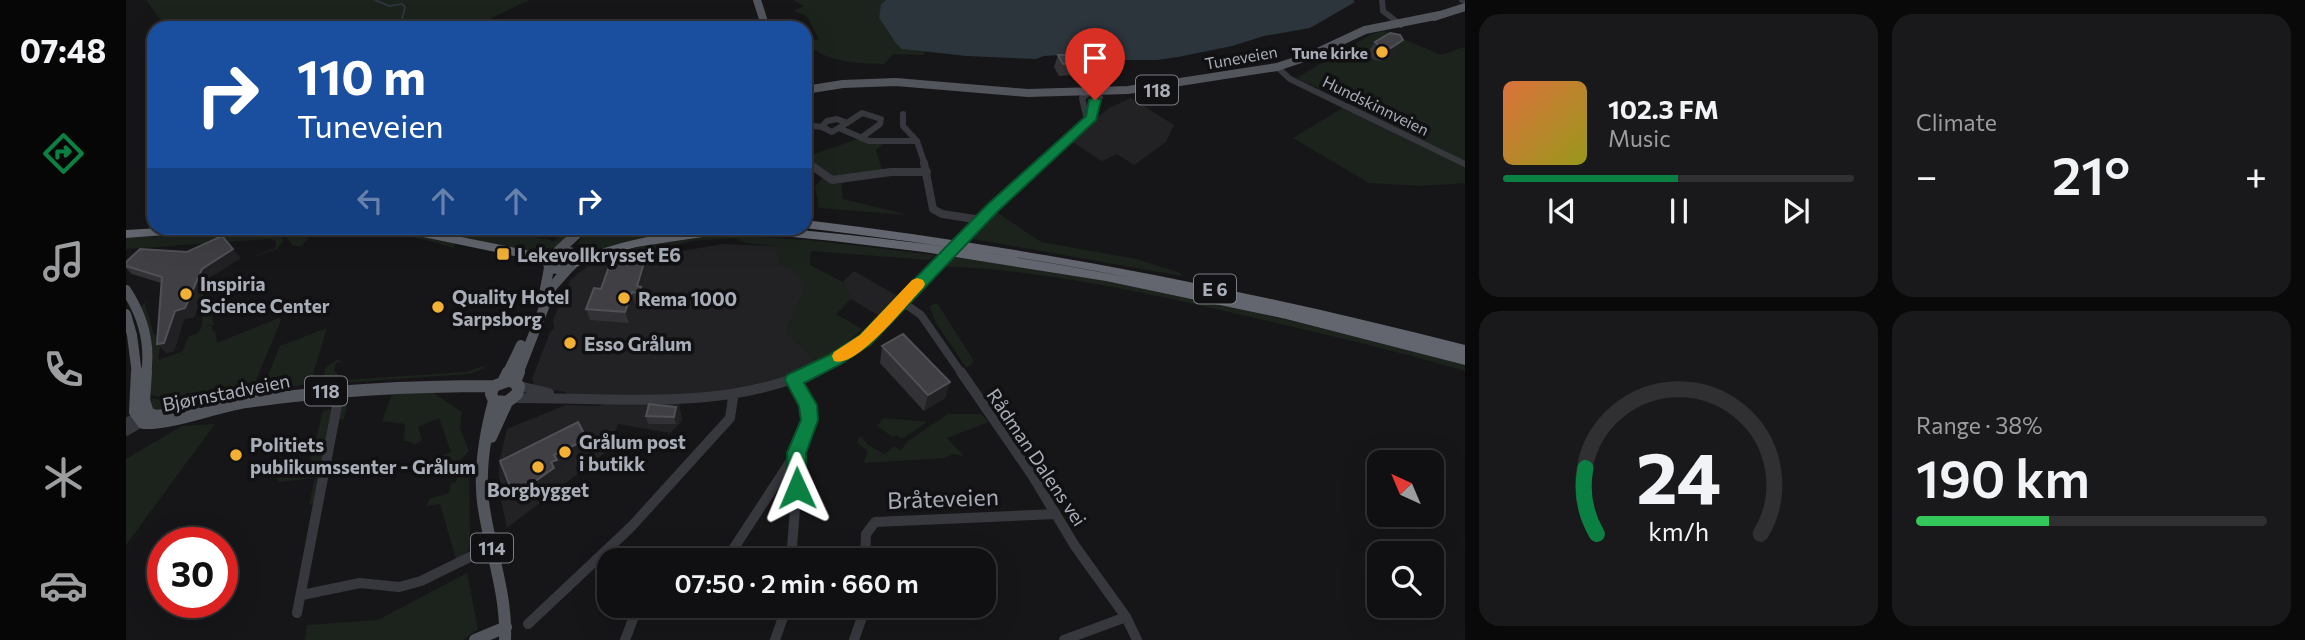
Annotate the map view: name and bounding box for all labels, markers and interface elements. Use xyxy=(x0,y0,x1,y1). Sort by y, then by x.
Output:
pin xyxy=(1065,28,1125,100)
text: 07:48 xyxy=(20,30,106,70)
icon: arrive xyxy=(1076,39,1114,77)
street label: Tuneveien xyxy=(1203,41,1279,73)
place label: Tune kirke xyxy=(1291,43,1368,62)
marker: Tune kirke xyxy=(1374,44,1390,60)
text: 110 m xyxy=(297,45,426,105)
icon: right xyxy=(182,49,273,140)
street label: Hundskinnveien xyxy=(1320,71,1432,139)
road number: 118 xyxy=(1136,76,1178,104)
text: 102.3 FM xyxy=(1608,93,1719,124)
text: Tuneveien xyxy=(297,105,444,145)
text: Climate xyxy=(1916,108,1997,136)
text: Music xyxy=(1608,124,1671,152)
icon: directions xyxy=(39,129,88,178)
text: 21° xyxy=(2052,142,2130,206)
text: − xyxy=(1916,151,1938,198)
text: + xyxy=(2245,151,2267,198)
icon: left xyxy=(351,182,389,220)
icon: ahead xyxy=(424,182,462,220)
icon: ahead xyxy=(497,182,535,220)
icon: right xyxy=(570,182,608,220)
icon: previous xyxy=(1543,192,1581,230)
icon: pause xyxy=(1660,192,1698,230)
icon: next xyxy=(1777,192,1815,230)
icon: music xyxy=(39,237,88,286)
place label: Lekevollkrysset E6 xyxy=(517,243,681,266)
marker: Lekevollkrysset E6 xyxy=(495,246,511,262)
place label: Inspiria Science Center xyxy=(200,272,330,317)
road number: E 6 xyxy=(1194,274,1236,304)
place label: Quality Hotel Sarpsborg xyxy=(452,285,570,330)
marker: Inspiria Science Center xyxy=(178,286,194,302)
place label: Rema 1000 xyxy=(638,287,737,310)
marker: Rema 1000 xyxy=(616,290,632,306)
marker: Quality Hotel Sarpsborg xyxy=(430,299,446,315)
place label: Esso Grålum xyxy=(584,332,692,355)
marker: Esso Grålum xyxy=(562,335,578,351)
icon: phone xyxy=(39,345,88,394)
street label: Bjørnstadveien xyxy=(160,368,292,416)
road number: 118 xyxy=(305,376,347,405)
street label: Rådman Dalens vei xyxy=(983,384,1091,530)
text: Range · 38% xyxy=(1916,411,2043,439)
place label: Grålum post i butikk xyxy=(579,430,686,475)
text: 24 xyxy=(1636,431,1721,520)
place label: Politiets publikumssenter - Grålum xyxy=(250,433,476,478)
marker: Grålum post i butikk xyxy=(557,444,573,460)
text: 190 km xyxy=(1916,445,2090,509)
marker: Politiets publikumssenter - Grålum xyxy=(228,447,244,463)
north arrow xyxy=(1367,450,1444,527)
map controls xyxy=(1367,450,1444,618)
position arrow xyxy=(760,451,834,525)
icon: climate xyxy=(39,453,88,502)
marker: Borgbygget xyxy=(530,459,546,475)
place label: Borgbygget xyxy=(487,478,589,501)
street label: Bråteveien xyxy=(887,482,999,514)
text: km/h xyxy=(1648,516,1709,546)
speed limit sign: 30 xyxy=(147,527,238,618)
road number: 114 xyxy=(471,534,513,562)
button: search xyxy=(1367,541,1444,618)
icon: car xyxy=(39,561,88,610)
text: 07:50 · 2 min · 660 m xyxy=(674,567,919,598)

